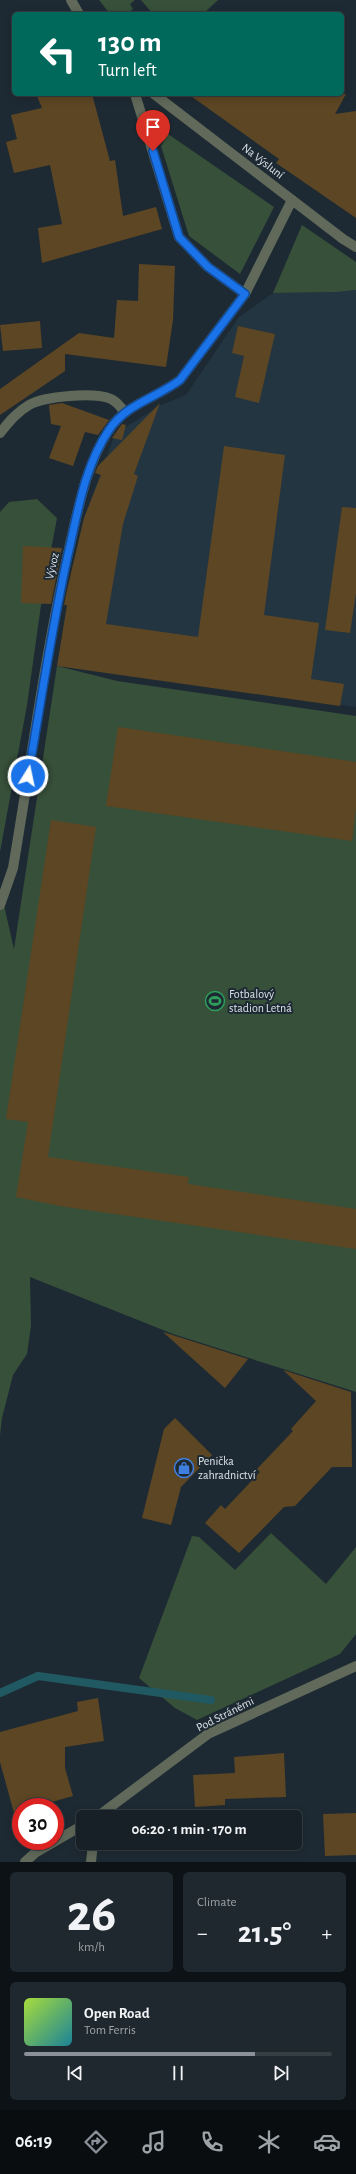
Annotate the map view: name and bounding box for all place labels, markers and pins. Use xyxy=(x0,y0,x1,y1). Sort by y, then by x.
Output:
pin xyxy=(136,110,170,151)
place label: Fotbalový stadion Letná xyxy=(229,988,292,1014)
sports icon: Fotbalový stadion Letná xyxy=(204,990,226,1012)
place label: Penička zahradnictví xyxy=(198,1455,256,1481)
shop icon: Penička zahradnictví xyxy=(173,1457,195,1479)

